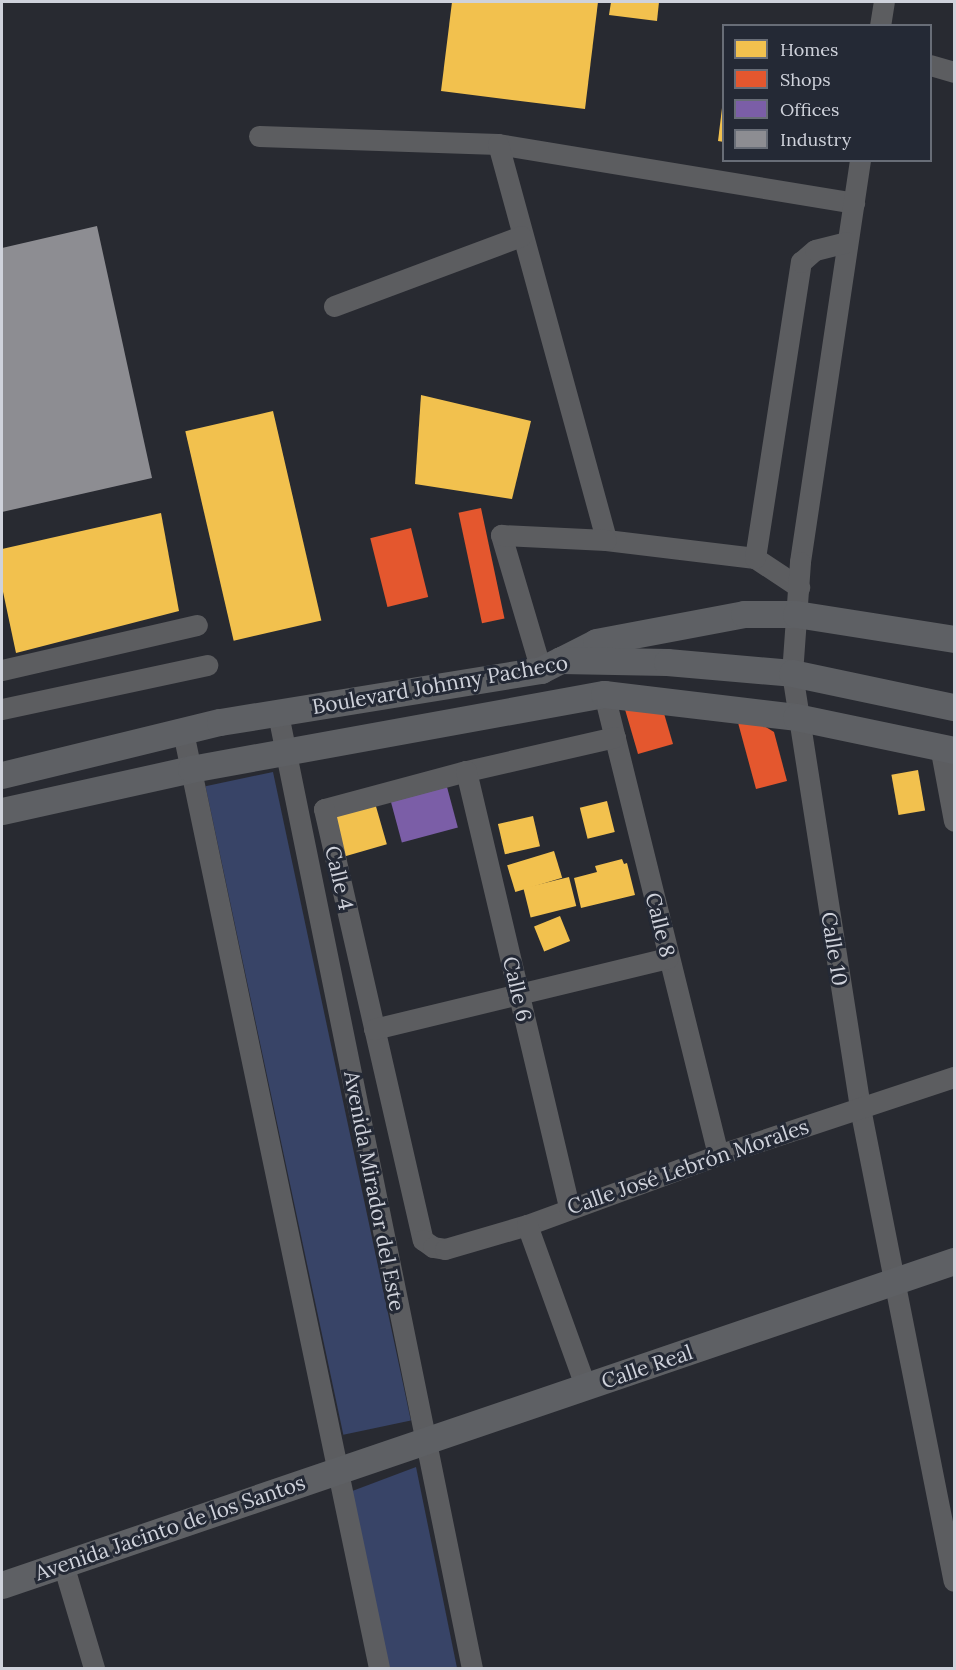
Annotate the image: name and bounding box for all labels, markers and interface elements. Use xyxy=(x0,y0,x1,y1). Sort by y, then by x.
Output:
legend xyxy=(722,24,932,162)
text: Homes xyxy=(780,38,838,61)
text: Shops xyxy=(780,68,831,91)
text: Offices xyxy=(780,98,839,121)
text: Industry xyxy=(780,128,851,151)
street label: Boulevard Johnny Pacheco xyxy=(310,650,570,720)
street label: Calle 4 xyxy=(319,843,359,913)
street label: Calle 8 xyxy=(640,890,680,960)
street label: Calle 10 xyxy=(816,910,852,988)
street label: Calle 6 xyxy=(497,954,537,1024)
street label: Avenida Mirador del Este xyxy=(338,1069,410,1313)
street label: Calle José Lebrón Morales xyxy=(564,1114,812,1220)
street label: Calle Real xyxy=(598,1340,696,1394)
street label: Avenida Jacinto de los Santos xyxy=(32,1470,308,1586)

